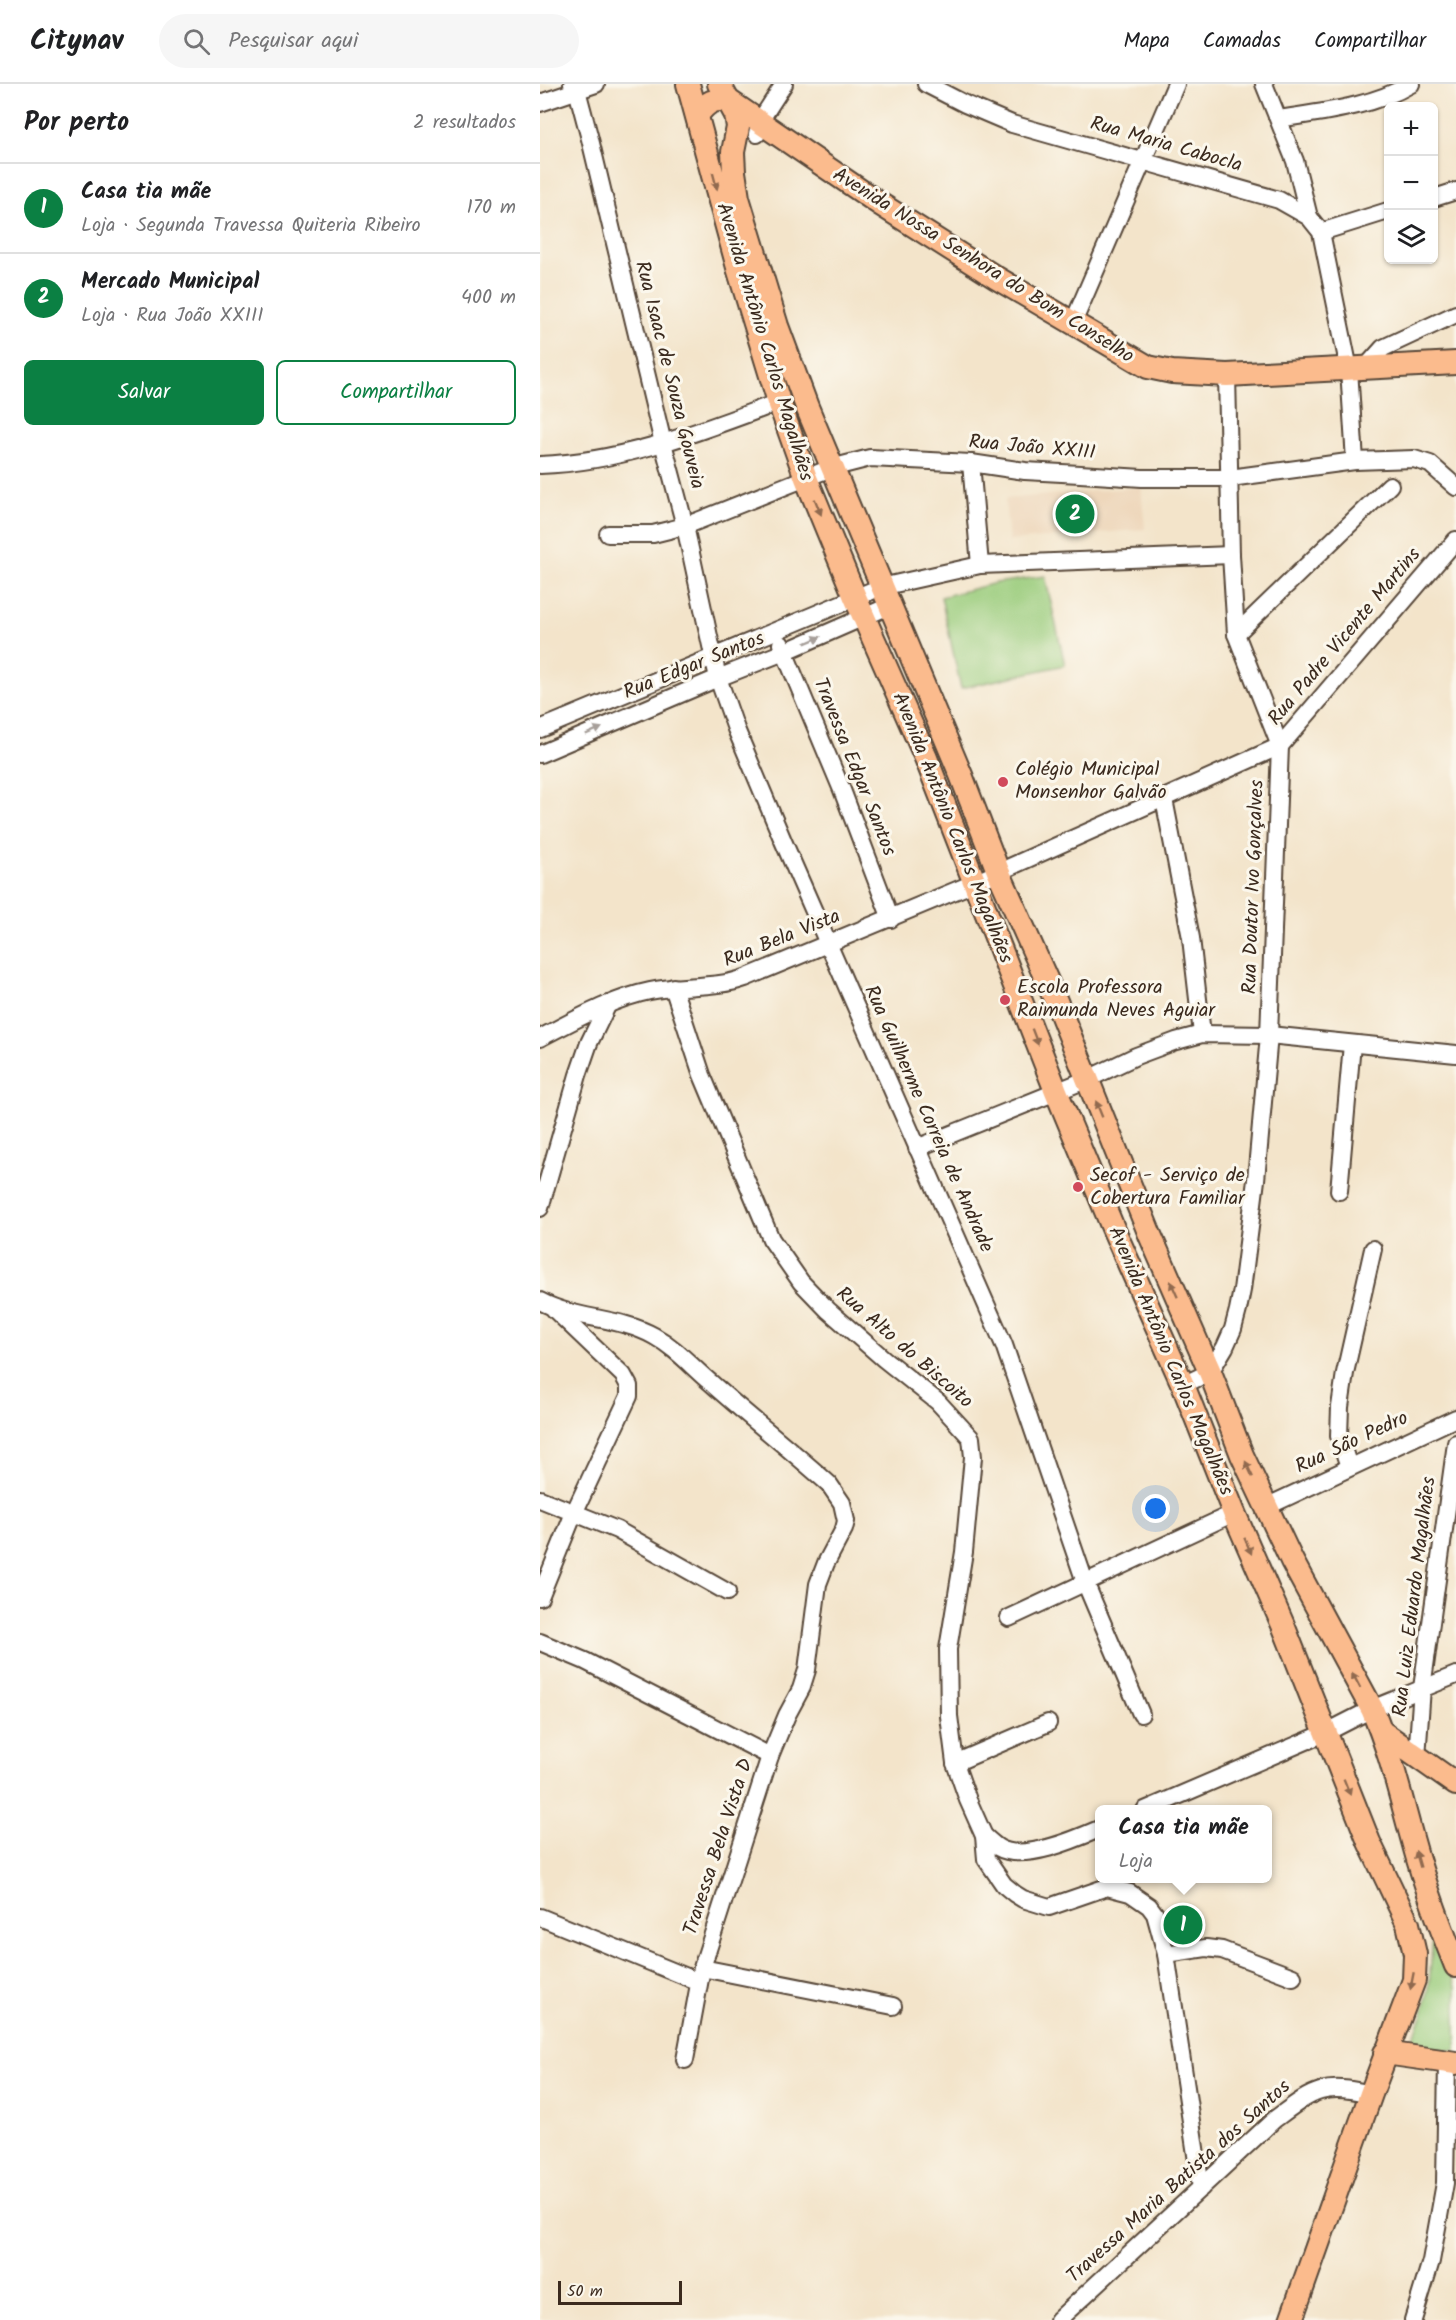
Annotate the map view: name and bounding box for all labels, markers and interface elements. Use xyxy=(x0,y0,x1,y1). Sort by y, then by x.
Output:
search box xyxy=(159,14,579,68)
text: Citynav xyxy=(30,19,123,64)
text: Pesquisar aqui xyxy=(228,24,358,59)
icon: search xyxy=(180,25,213,58)
text: Mapa xyxy=(1123,25,1170,58)
text: Camadas xyxy=(1203,25,1281,58)
text: Compartilhar xyxy=(1314,25,1426,58)
text: Por perto xyxy=(24,102,129,144)
map controls xyxy=(1384,102,1438,264)
button: + xyxy=(1384,102,1438,156)
text: 2 resultados xyxy=(413,107,516,139)
street label: Rua Maria Cabocla xyxy=(1086,108,1246,182)
button: − xyxy=(1384,156,1438,210)
street label: Avenida Nossa Senhora do Bom Conselho xyxy=(826,160,1140,372)
one-way arrow xyxy=(710,172,720,190)
text: Casa tia mãe xyxy=(81,175,211,210)
text: 1 xyxy=(40,192,47,224)
text: 170 m xyxy=(467,192,516,224)
street label: Avenida Antônio Carlos Magalhães xyxy=(706,199,822,486)
text: Loja · Segunda Travessa Quiteria Ribeiro xyxy=(81,210,421,242)
button: layers xyxy=(1384,210,1438,264)
street label: Rua Isaac de Souza Gouveia xyxy=(625,258,713,492)
text: Mercado Municipal xyxy=(81,265,259,300)
text: 2 xyxy=(38,282,49,314)
text: 400 m xyxy=(461,282,516,314)
text: Loja · Rua João XXIII xyxy=(81,300,263,332)
button: Salvar xyxy=(24,360,264,425)
button: Compartilhar xyxy=(276,360,516,425)
street label: Rua João XXIII xyxy=(967,427,1097,469)
pin: 2 xyxy=(1056,492,1094,536)
one-way arrow xyxy=(813,498,823,516)
street label: Rua Padre Vicente Martins xyxy=(1261,540,1430,733)
street label: Rua Edgar Santos xyxy=(619,623,770,709)
one-way arrow xyxy=(804,635,822,645)
street label: Travessa Edgar Santos xyxy=(804,673,905,861)
street label: Avenida Antônio Carlos Magalhães xyxy=(883,688,1021,969)
one-way arrow xyxy=(585,726,603,736)
place label: Colégio Municipal Monsenhor Galvão xyxy=(1015,754,1167,809)
marker: Colégio Municipal Monsenhor Galvão xyxy=(996,775,1010,789)
street label: Rua Doutor Ivo Gonçalves xyxy=(1234,779,1274,995)
street label: Rua Bela Vista xyxy=(719,901,845,977)
place label: Escola Professora Raimunda Neves Aguiar xyxy=(1017,972,1216,1027)
street label: Rua Guilherme Correia de Andrade xyxy=(854,980,1002,1258)
marker: Escola Professora Raimunda Neves Aguiar xyxy=(998,993,1012,1007)
one-way arrow xyxy=(1031,1028,1040,1046)
one-way arrow xyxy=(1094,1099,1104,1117)
place label: Secof - Serviço de Cobertura Familiar xyxy=(1090,1160,1246,1215)
marker: Secof - Serviço de Cobertura Familiar xyxy=(1071,1180,1085,1194)
street label: Avenida Antônio Carlos Magalhães xyxy=(1099,1221,1241,1501)
street label: Rua Alto do Biscoito xyxy=(828,1279,980,1417)
one-way arrow xyxy=(1169,1279,1179,1297)
street label: Rua São Pedro xyxy=(1290,1403,1414,1483)
one-way arrow xyxy=(1244,1460,1253,1477)
street label: Rua Luiz Eduardo Magalhães xyxy=(1384,1475,1446,1719)
your location xyxy=(1141,1494,1170,1523)
one-way arrow xyxy=(1244,1537,1253,1554)
one-way arrow xyxy=(1352,1671,1361,1688)
street label: Travessa Bela Vista D xyxy=(675,1754,763,1940)
one-way arrow xyxy=(1342,1779,1352,1797)
popup xyxy=(1095,1805,1272,1883)
text: Casa tia mãe xyxy=(1118,1811,1249,1846)
text: Loja xyxy=(1118,1846,1153,1878)
one-way arrow xyxy=(1413,1850,1422,1868)
pin: 1 xyxy=(1164,1902,1202,1948)
one-way arrow xyxy=(1407,1972,1416,1991)
street label: Travessa Maria Batista dos Santos xyxy=(1060,2072,1299,2292)
scale bar xyxy=(558,2278,682,2306)
text: 50 m xyxy=(567,2279,603,2304)

